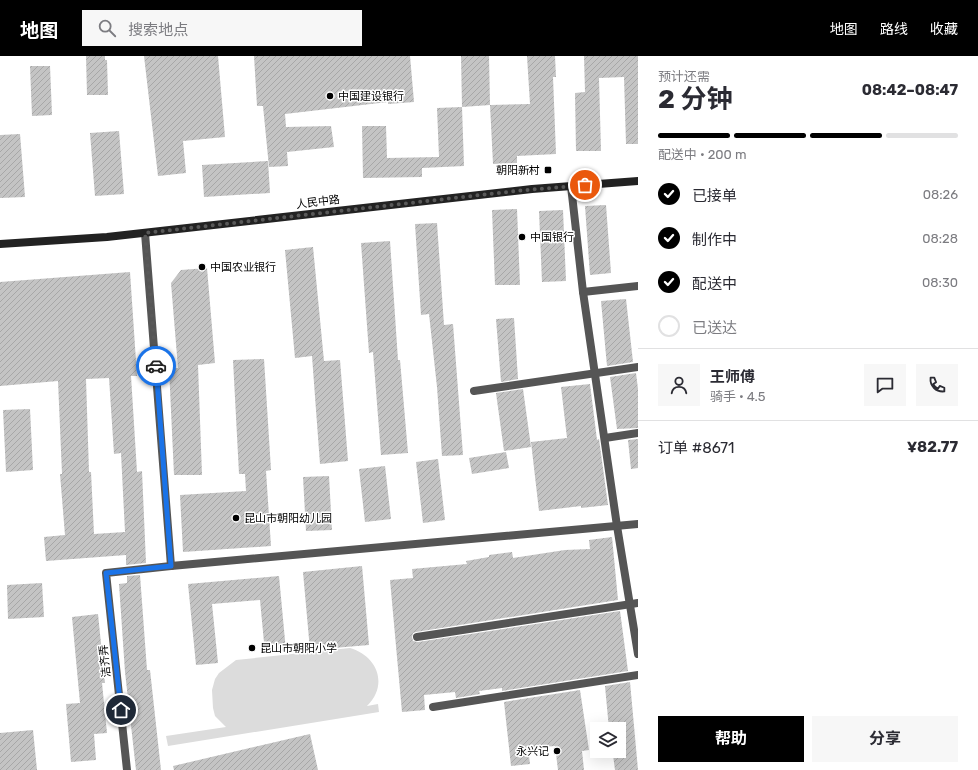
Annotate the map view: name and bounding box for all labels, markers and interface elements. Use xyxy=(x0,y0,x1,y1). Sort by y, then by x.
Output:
search box xyxy=(82,10,362,46)
icon: search xyxy=(96,17,118,39)
text: 地图 xyxy=(20,19,58,42)
text: 搜索地点 xyxy=(128,21,188,39)
text: 地图 xyxy=(830,21,858,38)
text: 路线 xyxy=(880,21,908,38)
text: 收藏 xyxy=(930,21,958,38)
text: 预计还需 xyxy=(658,69,710,84)
text: 08:42–08:47 xyxy=(862,81,958,99)
text: 2 分钟 xyxy=(658,84,732,115)
place label: 中国建设银行 xyxy=(338,90,404,103)
marker: 中国建设银行 xyxy=(325,91,335,101)
text: 配送中 · 200 m xyxy=(658,147,747,162)
place label: 朝阳新村 xyxy=(496,164,540,177)
marker: 朝阳新村 xyxy=(543,165,553,175)
pin xyxy=(568,168,602,202)
icon: bag xyxy=(574,174,596,196)
icon: check xyxy=(658,183,680,205)
text: 已接单 xyxy=(692,187,737,205)
text: 08:26 xyxy=(923,187,958,202)
street label: 人民中路 xyxy=(295,193,341,211)
icon: check xyxy=(658,227,680,249)
place label: 中国银行 xyxy=(530,231,574,244)
text: 制作中 xyxy=(692,231,737,249)
text: 08:28 xyxy=(922,231,958,246)
marker: 中国银行 xyxy=(517,232,527,242)
place label: 中国农业银行 xyxy=(210,261,276,274)
marker: 中国农业银行 xyxy=(197,262,207,272)
icon: check xyxy=(658,271,680,293)
text: 配送中 xyxy=(692,275,737,293)
text: 08:30 xyxy=(922,275,958,290)
text: 已送达 xyxy=(692,319,737,337)
courier xyxy=(136,346,176,386)
icon: car xyxy=(145,355,167,377)
button: person xyxy=(658,364,700,406)
button: chat xyxy=(864,364,906,406)
button: phone xyxy=(916,364,958,406)
text: 王师傅 xyxy=(710,368,755,386)
text: 骑手 · 4.5 xyxy=(710,389,766,404)
text: ¥82.77 xyxy=(907,438,958,456)
text: 订单 #8671 xyxy=(658,439,734,457)
place label: 昆山市朝阳幼儿园 xyxy=(244,512,332,525)
marker: 昆山市朝阳幼儿园 xyxy=(231,513,241,523)
place label: 昆山市朝阳小学 xyxy=(260,642,337,655)
marker: 昆山市朝阳小学 xyxy=(247,643,257,653)
street label: 洁齐弄 xyxy=(97,644,113,678)
pin xyxy=(104,693,138,727)
icon: home xyxy=(110,699,132,721)
button: 帮助 xyxy=(658,716,804,762)
button: 分享 xyxy=(812,716,958,762)
map controls xyxy=(590,722,626,758)
button: layers xyxy=(590,722,626,758)
place label: 永兴记 xyxy=(516,745,549,758)
marker: 永兴记 xyxy=(552,746,562,756)

